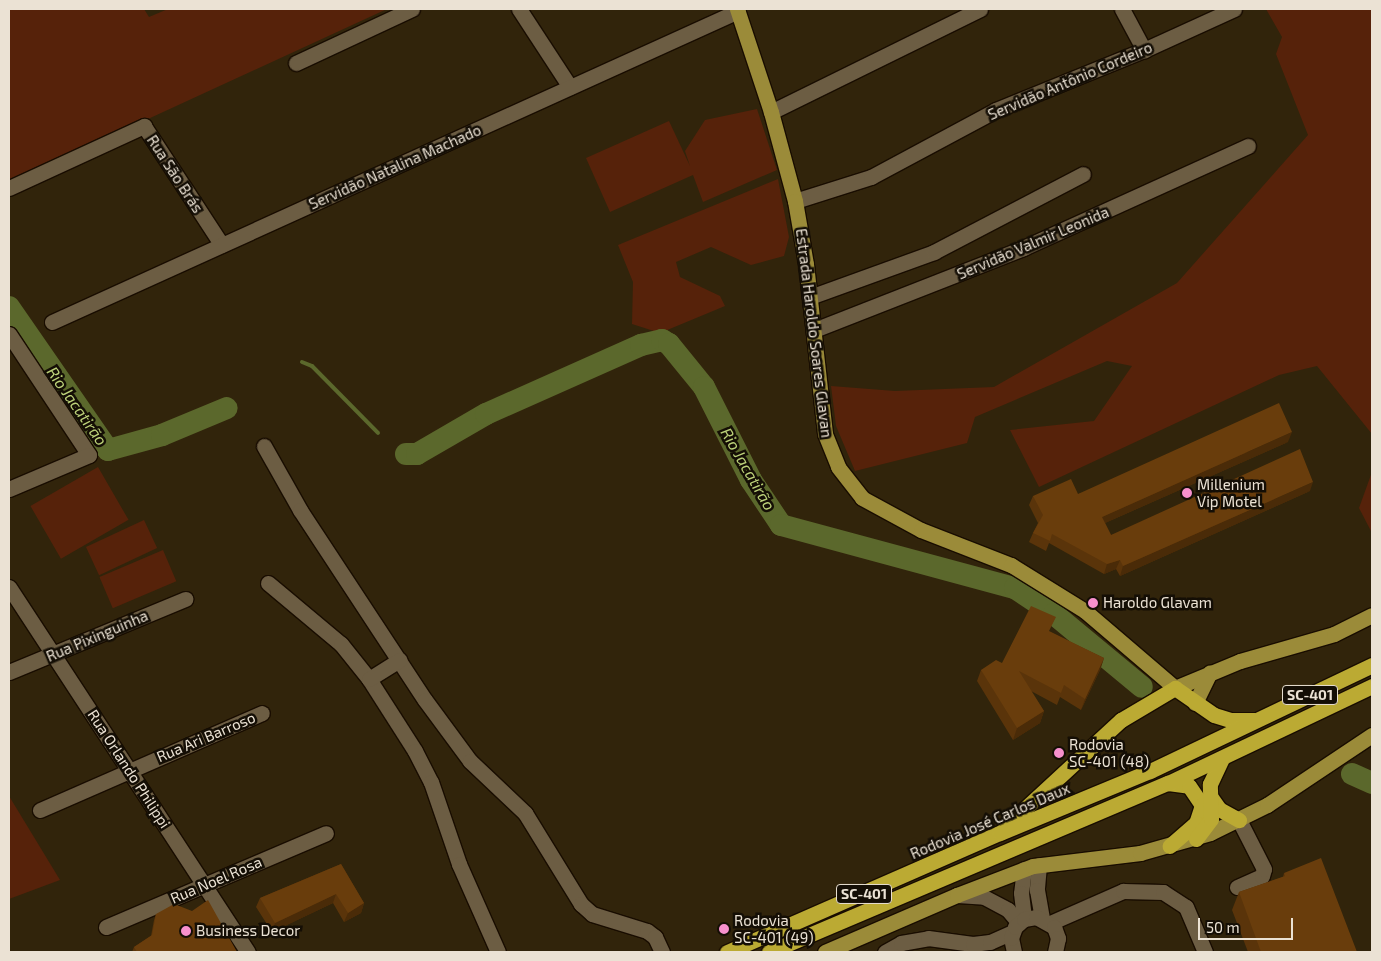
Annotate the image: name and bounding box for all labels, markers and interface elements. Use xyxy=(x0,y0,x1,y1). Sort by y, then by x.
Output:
street label: Servidão Antônio Cordeiro xyxy=(985,38,1155,124)
street label: Servidão Natalina Machado xyxy=(306,121,484,213)
street label: Rua São Brás xyxy=(143,132,207,216)
street label: Servidão Valmir Leonida xyxy=(954,203,1112,283)
street label: Estrada Haroldo Soares Glavan xyxy=(792,227,836,439)
water label: Rio Jacatirão xyxy=(43,363,111,449)
water label: Rio Jacatirão xyxy=(717,424,779,514)
place label: Millenium Vip Motel xyxy=(1197,475,1265,510)
marker: Millenium Vip Motel xyxy=(1181,487,1193,499)
place label: Haroldo Glavam xyxy=(1103,594,1212,612)
marker: Haroldo Glavam xyxy=(1087,597,1099,609)
street label: Rua Pixinguinha xyxy=(43,606,151,666)
road number: SC-401 xyxy=(1281,684,1339,706)
street label: Rua Orlando Philippi xyxy=(84,706,174,832)
street label: Rua Ari Barroso xyxy=(154,708,258,766)
place label: Rodovia SC-401 (48) xyxy=(1069,735,1149,770)
marker: Rodovia SC-401 (48) xyxy=(1053,747,1065,759)
street label: Rodovia José Carlos Daux xyxy=(907,779,1073,863)
street label: Rua Noel Rosa xyxy=(167,853,265,907)
road number: SC-401 xyxy=(835,882,893,906)
scale bar xyxy=(1201,908,1296,940)
place label: Rodovia SC-401 (49) xyxy=(734,911,814,946)
text: 50 m xyxy=(1206,918,1240,936)
place label: Business Decor xyxy=(196,922,300,940)
marker: Rodovia SC-401 (49) xyxy=(718,923,730,935)
marker: Business Decor xyxy=(180,925,192,937)

